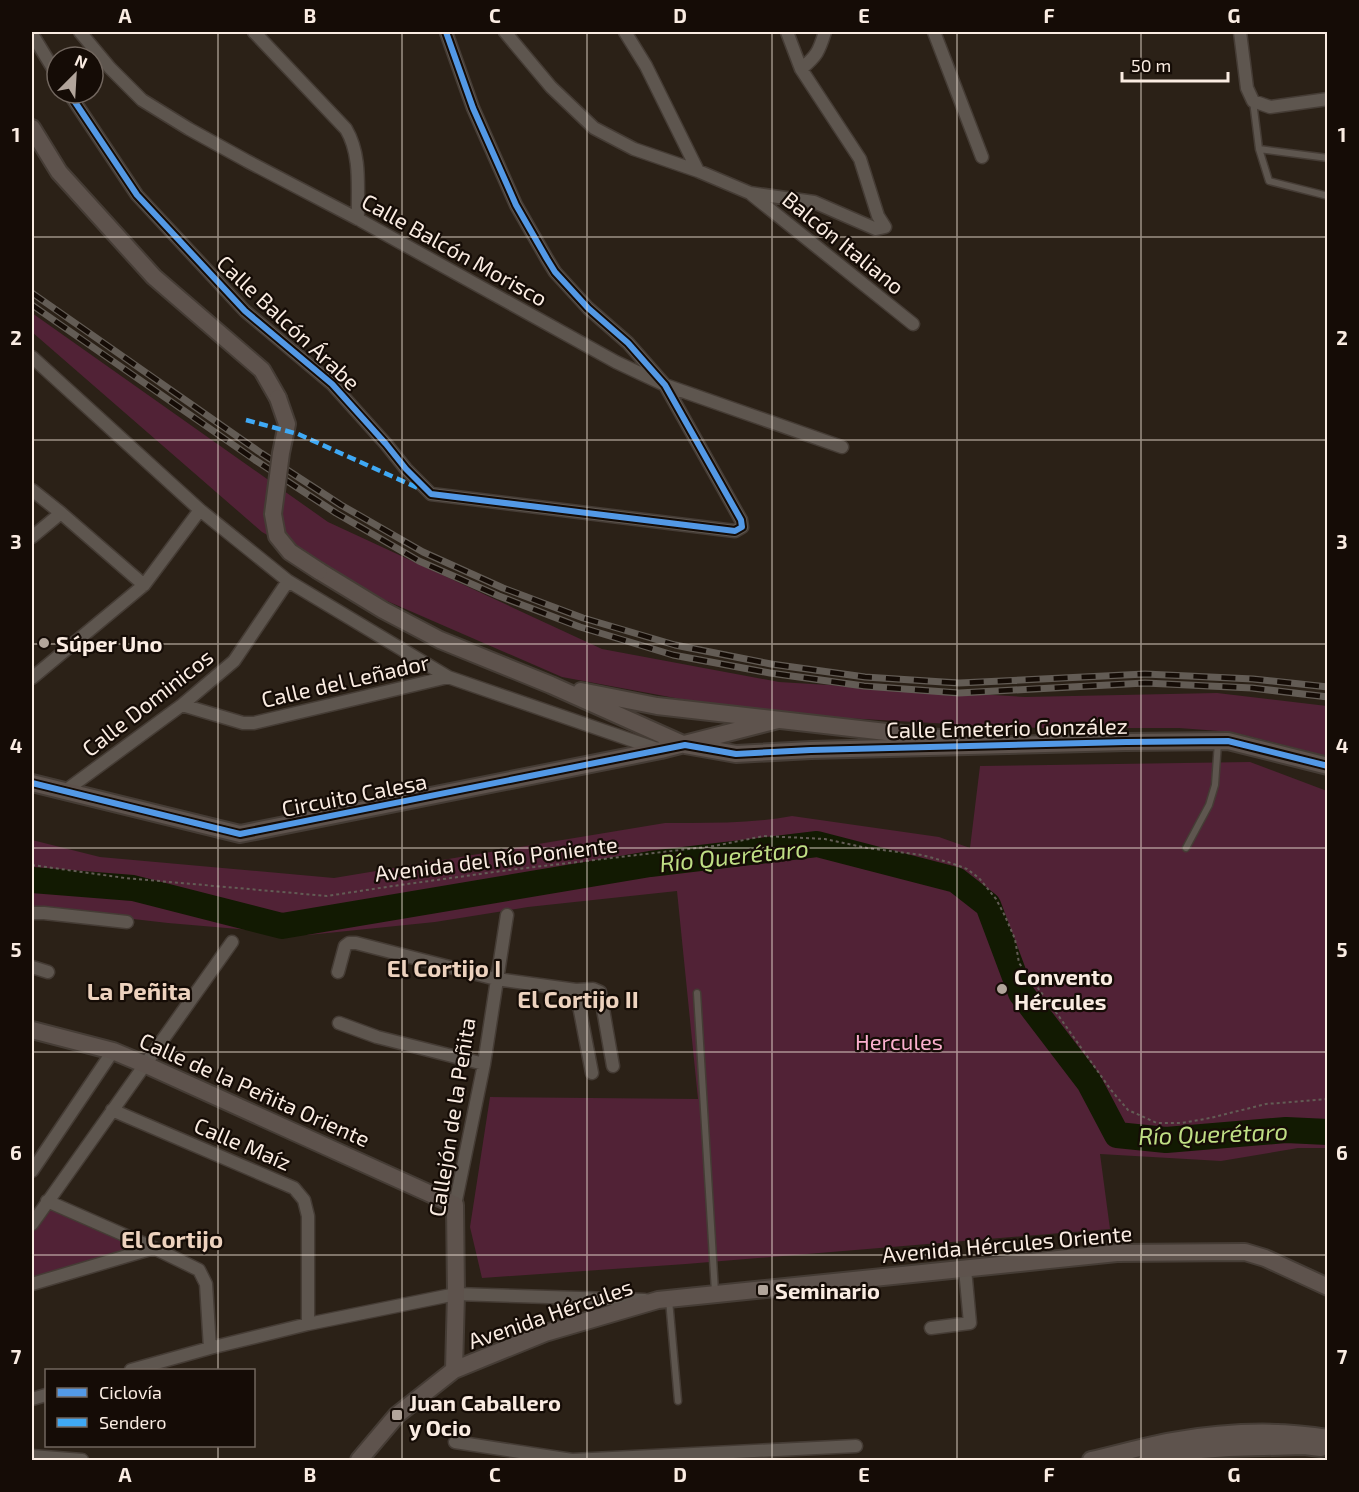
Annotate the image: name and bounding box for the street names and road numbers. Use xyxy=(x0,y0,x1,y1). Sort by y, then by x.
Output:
street label: Balcón Italiano xyxy=(778,185,910,299)
street label: Calle Balcón Morisco xyxy=(358,187,552,311)
street label: Calle Balcón Árabe xyxy=(212,249,366,395)
street label: Calle Dominicos xyxy=(76,643,218,761)
street label: Calle del Leñador xyxy=(258,648,432,712)
street label: Calle Emeterio González xyxy=(886,712,1128,742)
street label: Circuito Calesa xyxy=(279,767,429,821)
street label: Avenida del Río Poniente xyxy=(373,830,619,886)
street label: Callejón de la Peñita xyxy=(422,1016,481,1219)
street label: Calle de la Peñita Oriente xyxy=(136,1026,374,1152)
street label: Calle Maíz xyxy=(191,1111,295,1175)
street label: Avenida Hércules Oriente xyxy=(881,1219,1133,1267)
street label: Avenida Hércules xyxy=(464,1273,636,1353)

